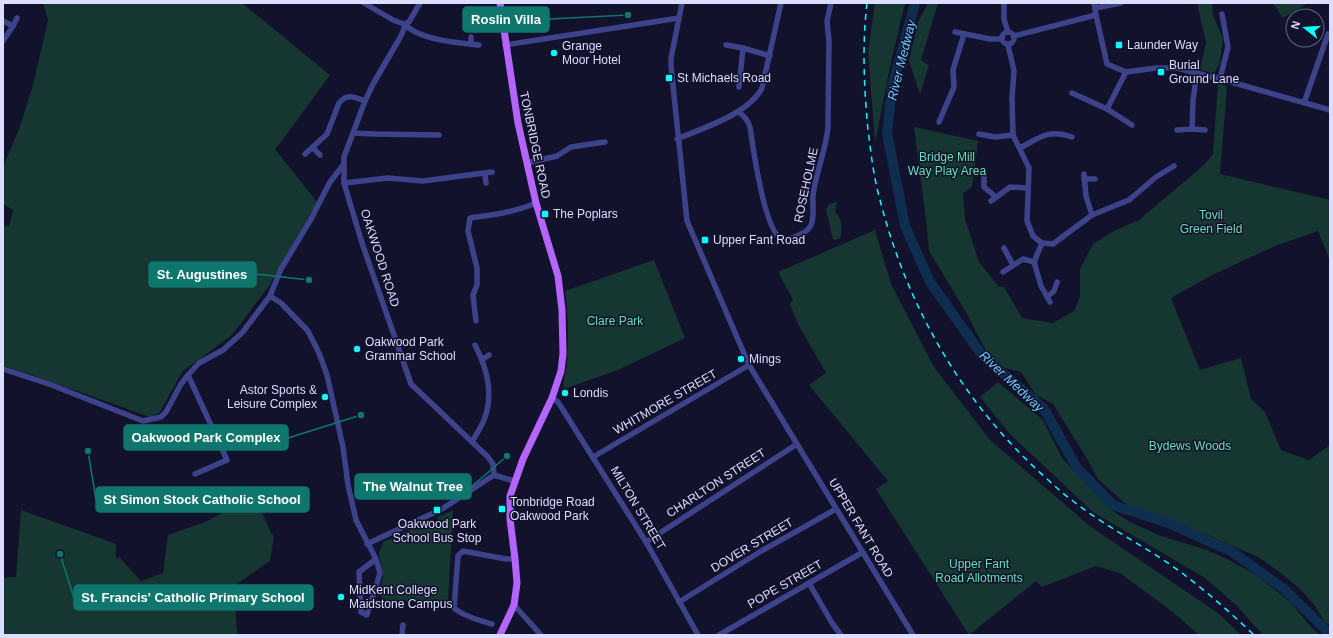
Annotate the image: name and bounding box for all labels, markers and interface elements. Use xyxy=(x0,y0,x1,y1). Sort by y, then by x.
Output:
callout: Roslin Villa xyxy=(463,7,549,32)
north arrow xyxy=(1285,8,1325,48)
text: Roslin Villa xyxy=(471,12,542,27)
water label: River Medway xyxy=(884,17,919,102)
text: N xyxy=(1289,19,1302,31)
place label: Launder Way xyxy=(1127,38,1198,52)
place label: Grange Moor Hotel xyxy=(562,39,621,67)
marker: Launder Way xyxy=(1114,40,1124,50)
marker: Grange Moor Hotel xyxy=(549,48,559,58)
place label: Burial Ground Lane xyxy=(1169,58,1239,86)
marker: Burial Ground Lane xyxy=(1156,67,1166,77)
place label: St Michaels Road xyxy=(677,71,771,85)
marker: St Michaels Road xyxy=(664,73,674,83)
street label: TONBRIDGE ROAD xyxy=(517,90,553,200)
street label: ROSEHOLME xyxy=(791,146,821,224)
park label: Bridge Mill Way Play Area xyxy=(908,150,986,178)
street label: OAKWOOD ROAD xyxy=(358,207,403,309)
place label: The Poplars xyxy=(553,207,618,221)
park label: Tovil Green Field xyxy=(1180,208,1242,236)
marker: The Poplars xyxy=(540,209,550,219)
place label: Upper Fant Road xyxy=(713,233,805,247)
marker: Upper Fant Road xyxy=(700,235,710,245)
callout: St. Augustines xyxy=(149,262,256,287)
text: St. Augustines xyxy=(157,267,247,282)
park label: Clare Park xyxy=(587,314,644,328)
place label: Oakwood Park Grammar School xyxy=(365,335,456,363)
marker: Oakwood Park Grammar School xyxy=(352,344,362,354)
water label: River Medway xyxy=(976,348,1048,416)
place label: Mings xyxy=(749,352,781,366)
marker: Mings xyxy=(736,354,746,364)
street label: WHITMORE STREET xyxy=(611,366,720,437)
place label: Astor Sports & Leisure Complex xyxy=(227,383,317,411)
place label: Londis xyxy=(573,386,608,400)
marker: Londis xyxy=(560,388,570,398)
marker: Astor Sports & Leisure Complex xyxy=(320,392,330,402)
callout: Oakwood Park Complex xyxy=(124,425,288,450)
text: Oakwood Park Complex xyxy=(132,430,281,445)
park label: Bydews Woods xyxy=(1149,439,1231,453)
street label: CHARLTON STREET xyxy=(664,445,769,520)
street label: MILTON STREET xyxy=(608,464,669,553)
callout: The Walnut Tree xyxy=(355,474,471,499)
street label: UPPER FANT ROAD xyxy=(826,476,896,580)
text: The Walnut Tree xyxy=(363,479,463,494)
callout: St Simon Stock Catholic School xyxy=(96,487,309,512)
text: St Simon Stock Catholic School xyxy=(103,492,301,507)
place label: Tonbridge Road Oakwood Park xyxy=(510,495,595,523)
marker: Tonbridge Road Oakwood Park xyxy=(497,504,507,514)
marker: Oakwood Park School Bus Stop xyxy=(432,505,442,515)
street label: DOVER STREET xyxy=(708,515,796,575)
place label: Oakwood Park School Bus Stop xyxy=(393,517,482,545)
street label: POPE STREET xyxy=(745,557,825,611)
park label: Upper Fant Road Allotments xyxy=(935,557,1023,585)
place label: MidKent College Maidstone Campus xyxy=(349,583,452,611)
callout: St. Francis' Catholic Primary School xyxy=(74,585,313,610)
text: St. Francis' Catholic Primary School xyxy=(81,590,305,605)
marker: MidKent College Maidstone Campus xyxy=(336,592,346,602)

